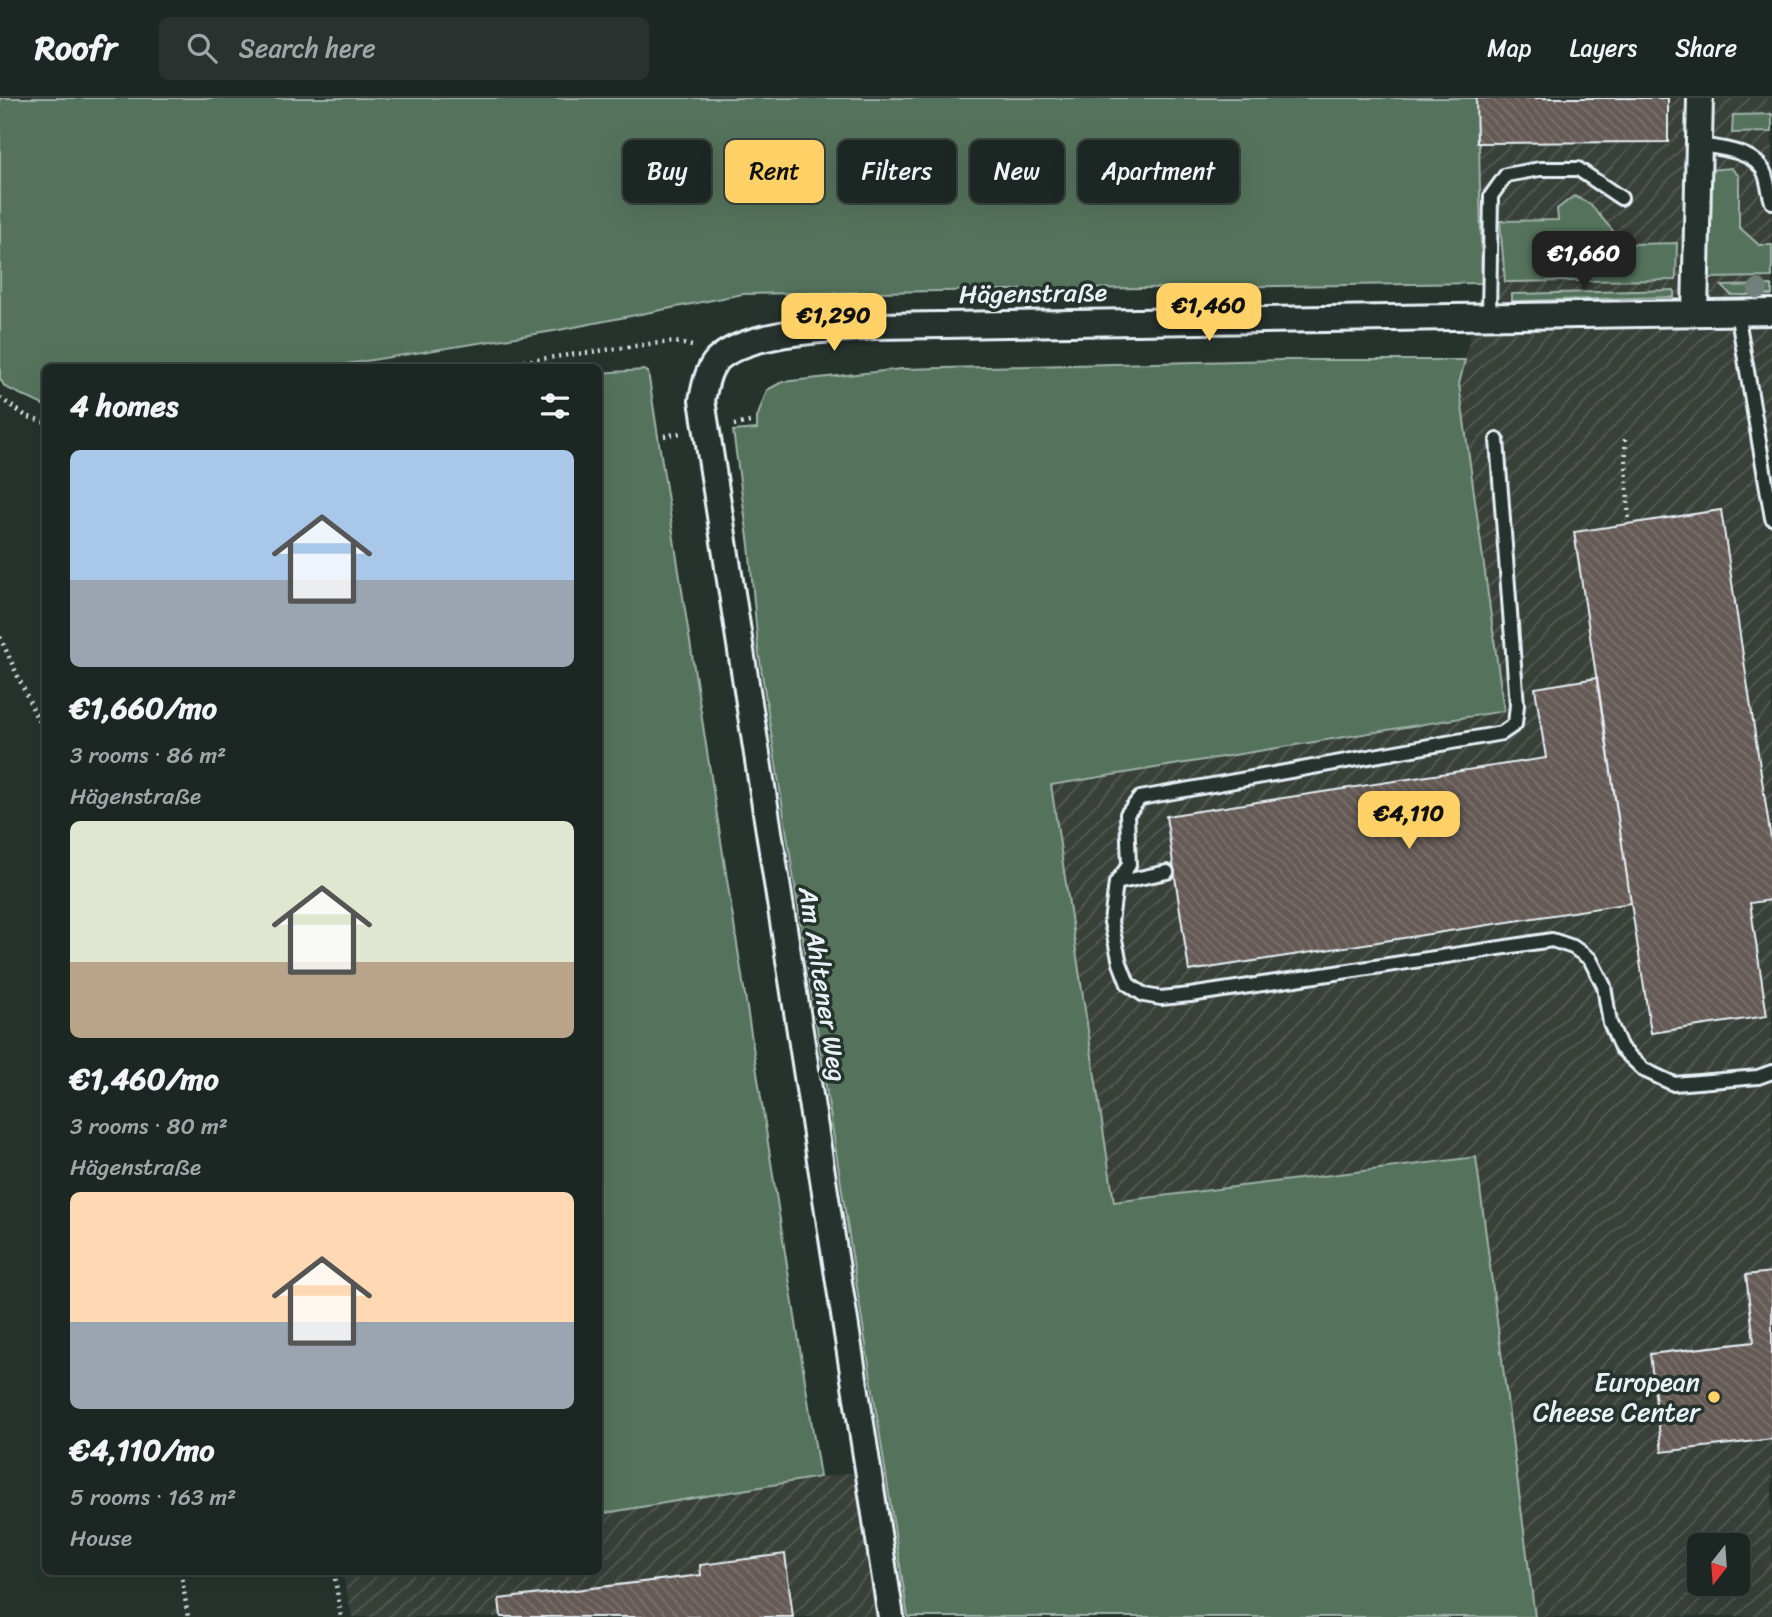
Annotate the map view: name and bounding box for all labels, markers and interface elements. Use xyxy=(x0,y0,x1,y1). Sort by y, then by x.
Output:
search box xyxy=(159,17,649,80)
text: Roofr xyxy=(35,19,117,77)
text: Search here xyxy=(239,25,376,71)
text: Map xyxy=(1487,27,1532,69)
text: Layers xyxy=(1570,27,1637,69)
text: Share xyxy=(1675,27,1737,69)
icon: search xyxy=(183,29,221,67)
chip: Buy xyxy=(623,140,711,203)
chip: Rent xyxy=(725,140,824,203)
chip: Filters xyxy=(838,140,956,203)
chip: New xyxy=(970,140,1064,203)
chip: Apartment xyxy=(1078,140,1239,203)
pin: €1,660 xyxy=(1527,232,1641,291)
text: €1,660 xyxy=(1548,233,1620,274)
street label: Hägenstraße xyxy=(959,269,1108,317)
pin: €1,460 xyxy=(1152,284,1266,343)
text: €1,460 xyxy=(1172,285,1246,326)
pin: €1,290 xyxy=(777,294,891,353)
text: €1,290 xyxy=(797,295,871,336)
text: 4 homes xyxy=(70,379,178,433)
icon: filters xyxy=(536,387,574,425)
icon: home xyxy=(259,496,385,622)
text: €1,660/mo xyxy=(70,681,217,735)
text: 3 rooms · 86 m² xyxy=(70,735,226,776)
text: Hägenstraße xyxy=(70,776,201,817)
pin: €4,110 xyxy=(1352,792,1466,851)
text: €4,110 xyxy=(1374,793,1444,834)
icon: home xyxy=(259,867,385,993)
street label: Am Ahltener Weg xyxy=(785,882,861,1085)
text: €1,460/mo xyxy=(70,1052,219,1106)
text: 3 rooms · 80 m² xyxy=(70,1106,228,1147)
text: Hägenstraße xyxy=(70,1147,201,1188)
icon: home xyxy=(259,1238,385,1364)
place label: European Cheese Center xyxy=(1533,1359,1701,1435)
marker: European Cheese Center xyxy=(1706,1389,1722,1405)
text: €4,110/mo xyxy=(70,1423,215,1477)
text: 5 rooms · 163 m² xyxy=(70,1477,236,1518)
text: House xyxy=(70,1518,132,1559)
north arrow xyxy=(1687,1533,1750,1596)
map controls xyxy=(1687,1533,1750,1596)

